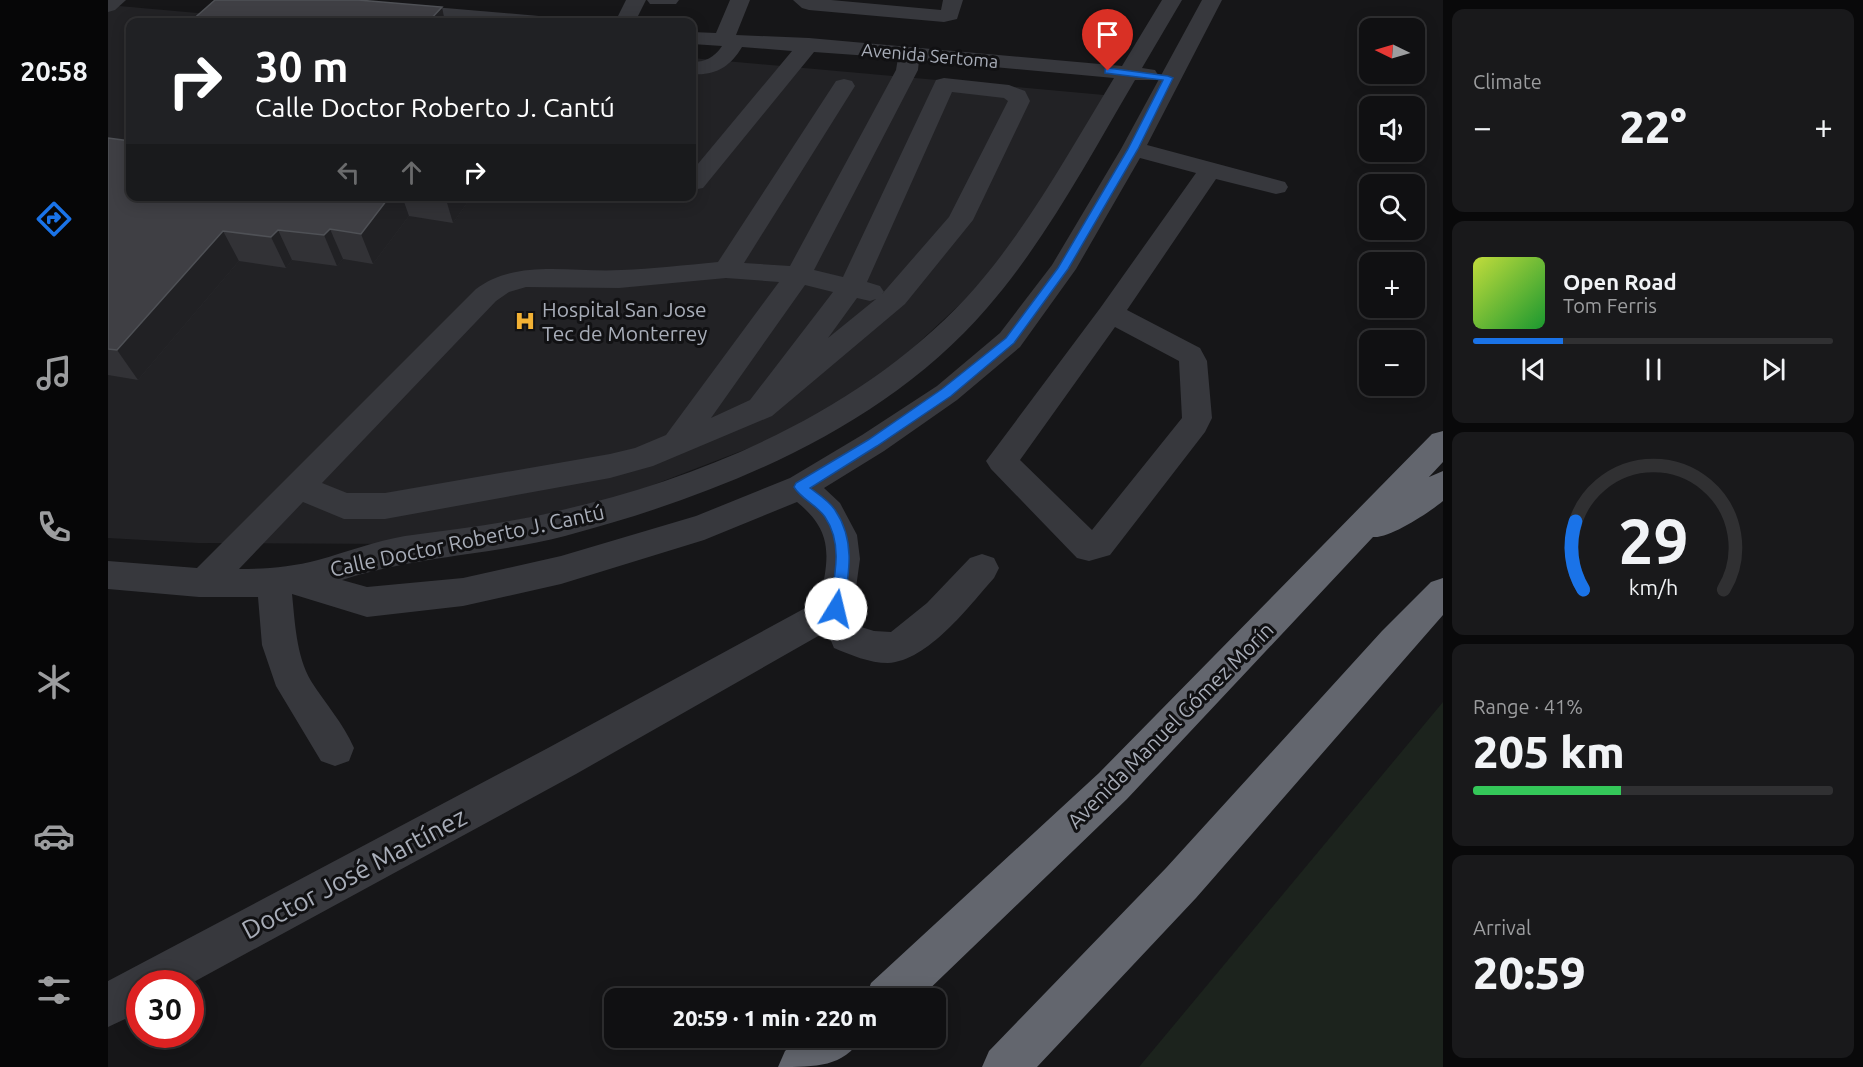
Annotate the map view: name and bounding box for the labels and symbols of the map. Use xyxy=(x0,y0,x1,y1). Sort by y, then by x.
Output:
pin xyxy=(1082,9,1133,71)
north arrow xyxy=(1359,18,1425,84)
street label: Avenida Sertoma xyxy=(861,39,999,71)
place label: Hospital San Jose Tec de Monterrey xyxy=(542,297,707,345)
hospital icon: Hospital San Jose Tec de Monterrey xyxy=(513,309,537,333)
street label: Calle Doctor Roberto J. Cantú xyxy=(328,499,606,581)
position arrow xyxy=(804,577,868,641)
street label: Avenida Manuel Gómez Morín xyxy=(1062,617,1278,833)
street label: Doctor José Martínez xyxy=(237,802,471,944)
speed limit sign: 30 xyxy=(126,970,204,1048)

